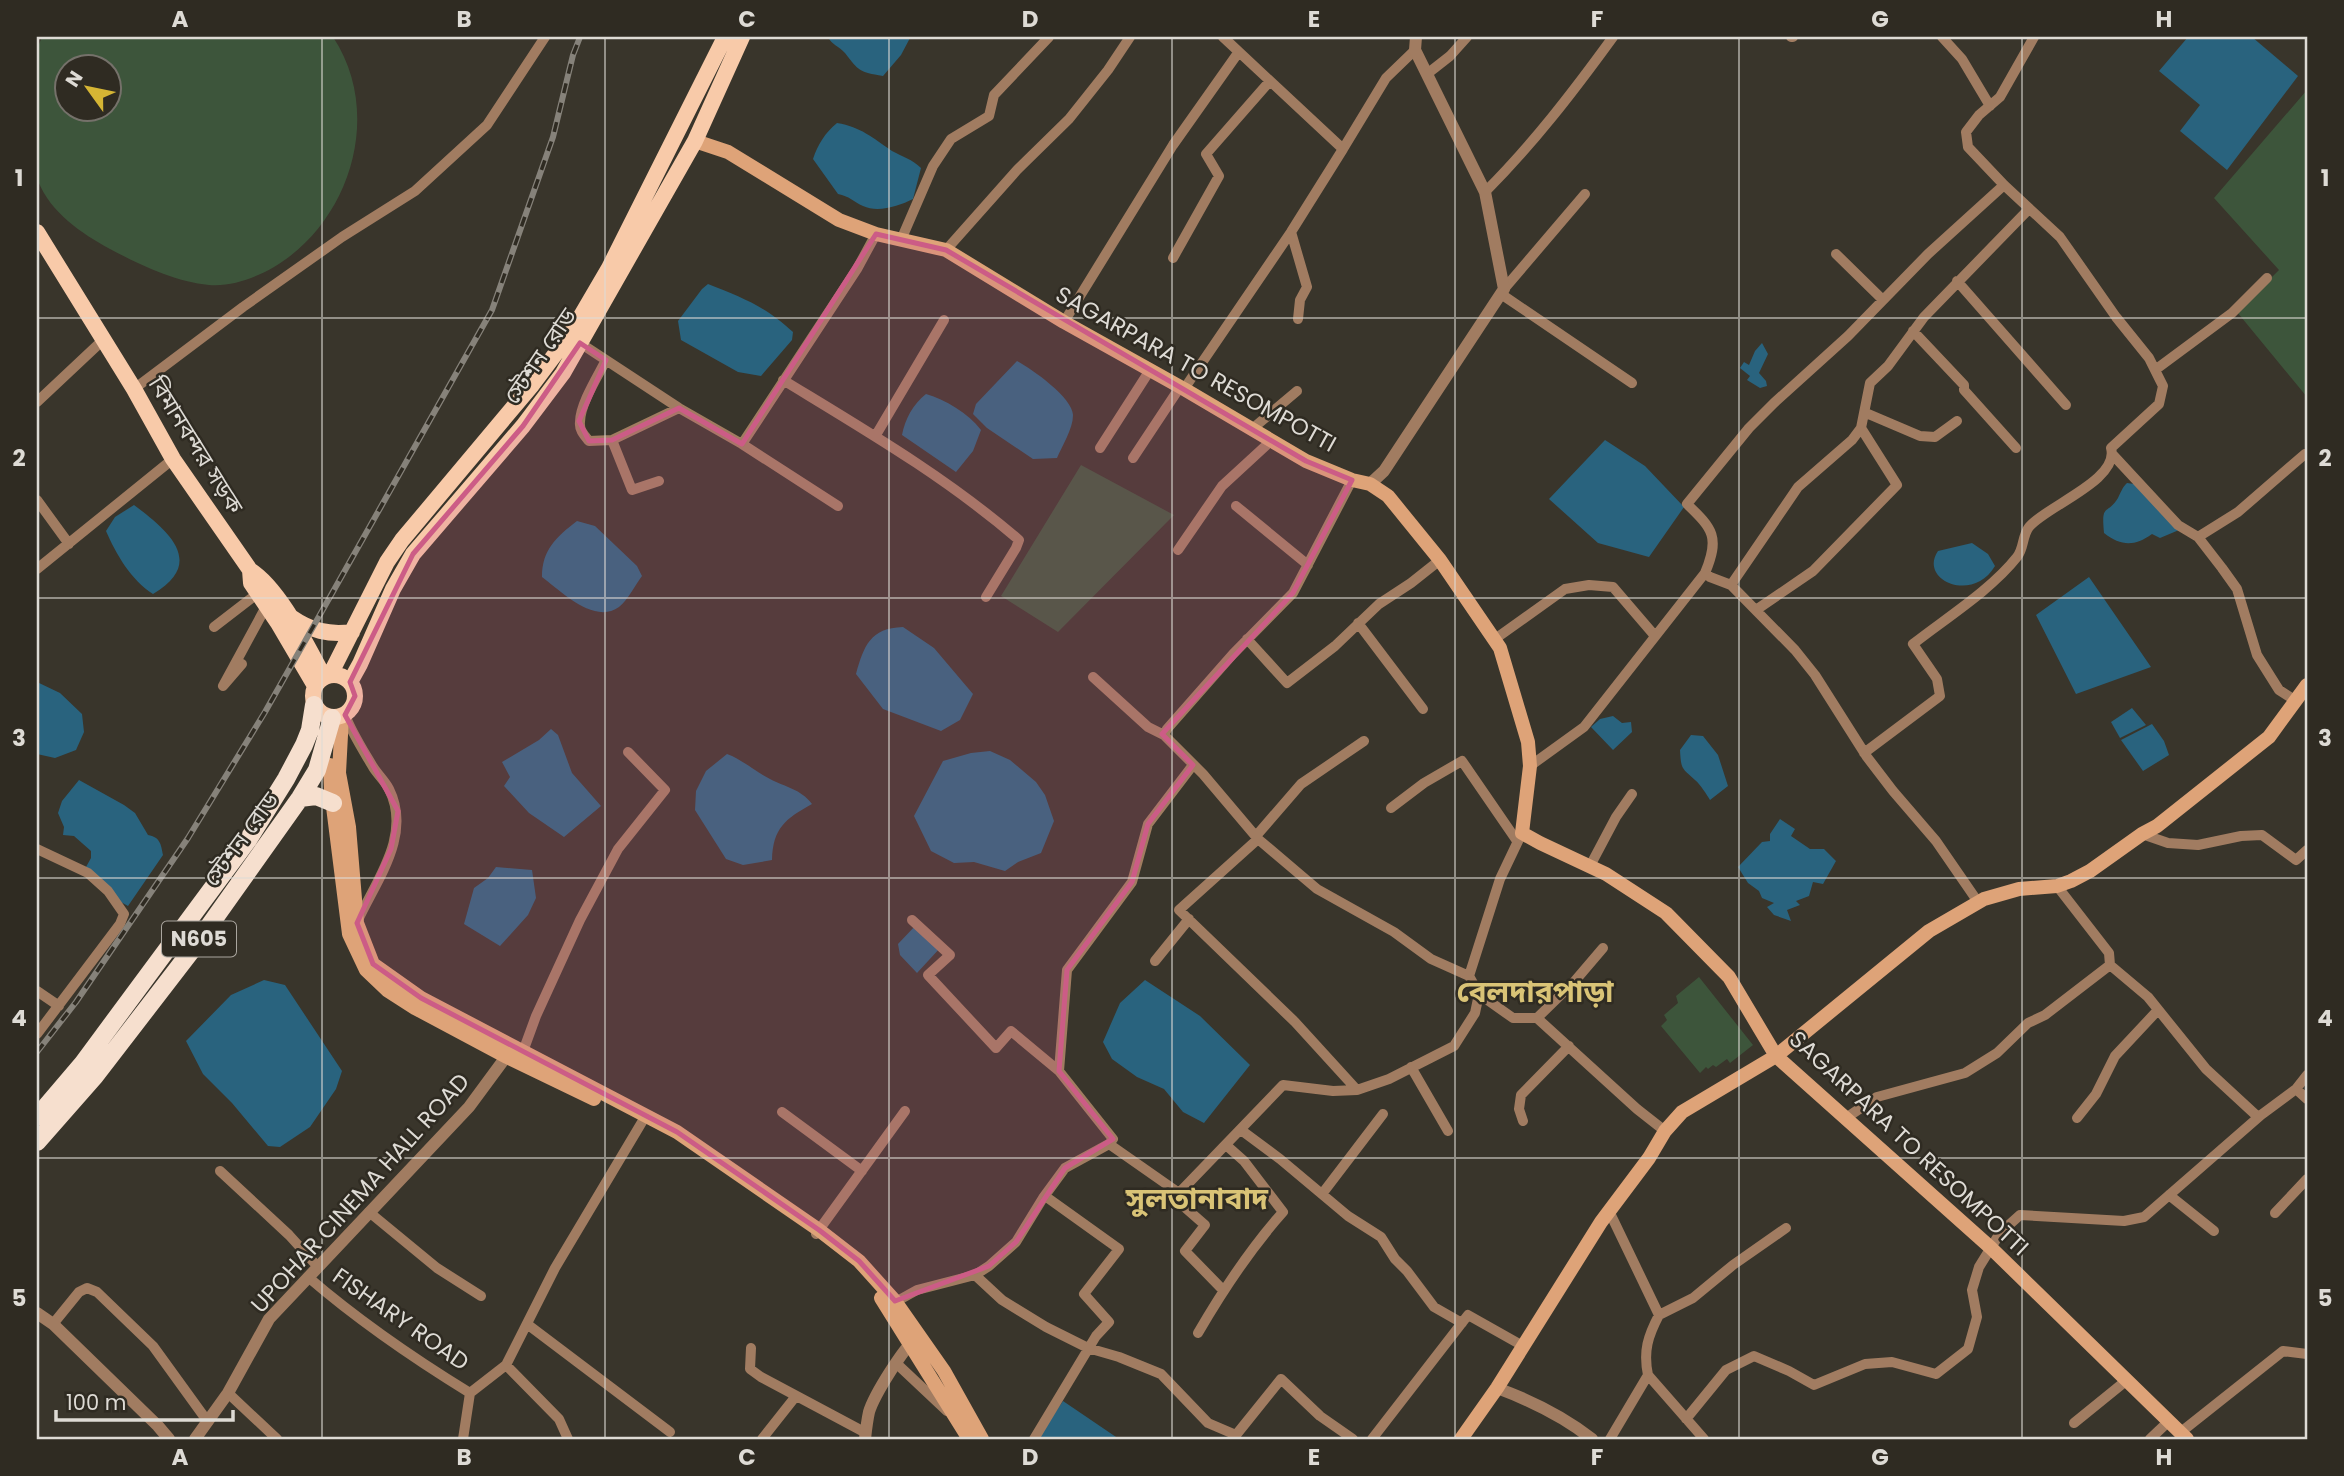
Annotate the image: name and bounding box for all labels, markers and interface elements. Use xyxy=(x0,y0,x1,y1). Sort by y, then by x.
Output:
text: A xyxy=(172,3,189,35)
text: B xyxy=(456,3,472,35)
text: C xyxy=(738,3,756,35)
text: D xyxy=(1022,3,1038,35)
text: E xyxy=(1308,3,1320,35)
text: F xyxy=(1591,3,1603,35)
text: G xyxy=(1871,3,1889,35)
text: H xyxy=(2156,3,2172,35)
north arrow xyxy=(52,52,122,122)
text: N xyxy=(59,66,89,92)
text: 1 xyxy=(15,162,23,194)
text: 1 xyxy=(2321,162,2329,194)
street label: SAGARPARA TO RESOMPOTTI xyxy=(1050,278,1342,460)
street label: স্টেশন রোড xyxy=(496,301,584,410)
street label: বিমানবন্দর সড়ক xyxy=(140,369,251,520)
text: 2 xyxy=(12,442,26,474)
text: 2 xyxy=(2318,442,2332,474)
text: 3 xyxy=(12,722,26,754)
text: 3 xyxy=(2318,722,2332,754)
street label: স্টেশন রোড xyxy=(196,785,286,893)
road number: N605 xyxy=(162,922,236,956)
district label: বেলদারপাড়া xyxy=(1456,970,1614,1013)
text: 4 xyxy=(11,1002,27,1034)
text: 4 xyxy=(2317,1002,2333,1034)
street label: SAGARPARA TO RESOMPOTTI xyxy=(1782,1023,2036,1263)
street label: UPOHAR CINEMA HALL ROAD xyxy=(244,1066,476,1320)
district label: সুলতানাবাদ xyxy=(1125,1177,1269,1220)
street label: FISHARY ROAD xyxy=(326,1260,476,1378)
text: 5 xyxy=(12,1282,26,1314)
text: 5 xyxy=(2318,1282,2332,1314)
scale bar xyxy=(56,1378,233,1422)
text: 100 m xyxy=(66,1388,126,1417)
text: A xyxy=(172,1441,189,1473)
text: B xyxy=(456,1441,472,1473)
text: C xyxy=(738,1441,756,1473)
text: D xyxy=(1022,1441,1038,1473)
text: E xyxy=(1308,1441,1320,1473)
text: F xyxy=(1591,1441,1603,1473)
text: G xyxy=(1871,1441,1889,1473)
text: H xyxy=(2156,1441,2172,1473)

